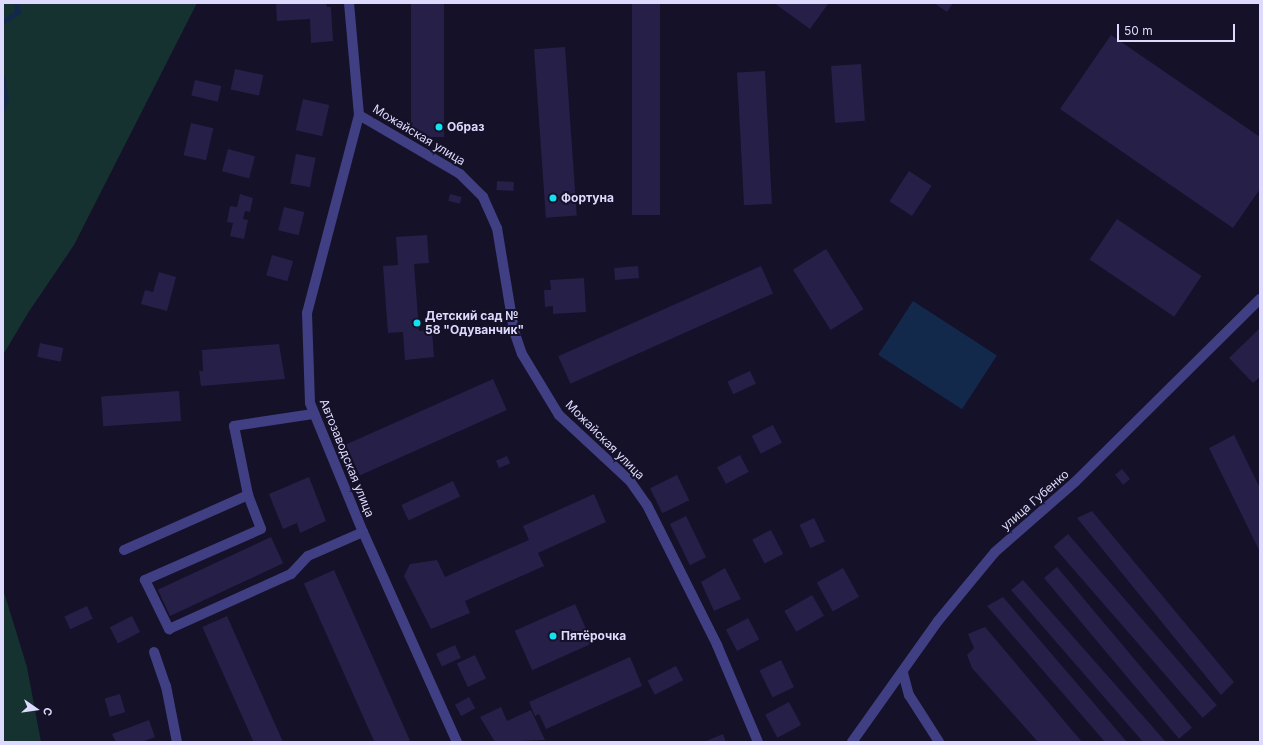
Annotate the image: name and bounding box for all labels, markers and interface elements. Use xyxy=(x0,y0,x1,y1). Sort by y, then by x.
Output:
scale bar xyxy=(1119,16,1237,42)
text: 50 m xyxy=(1124,23,1153,38)
street label: Можайская улица xyxy=(370,102,468,168)
place label: Образ xyxy=(447,120,484,134)
marker: Образ xyxy=(434,122,444,132)
place label: Фортуна xyxy=(561,191,614,205)
marker: Фортуна xyxy=(548,193,558,203)
place label: Детский сад № 58 "Одуванчик" xyxy=(425,309,524,337)
marker: Детский сад № 58 "Одуванчик" xyxy=(412,318,422,328)
street label: Автозаводская улица xyxy=(317,397,377,519)
street label: Можайская улица xyxy=(563,398,647,482)
street label: улица Губенко xyxy=(998,467,1072,533)
place label: Пятёрочка xyxy=(561,629,626,643)
marker: Пятёрочка xyxy=(548,631,558,641)
north arrow xyxy=(16,689,56,729)
text: С xyxy=(40,706,55,717)

